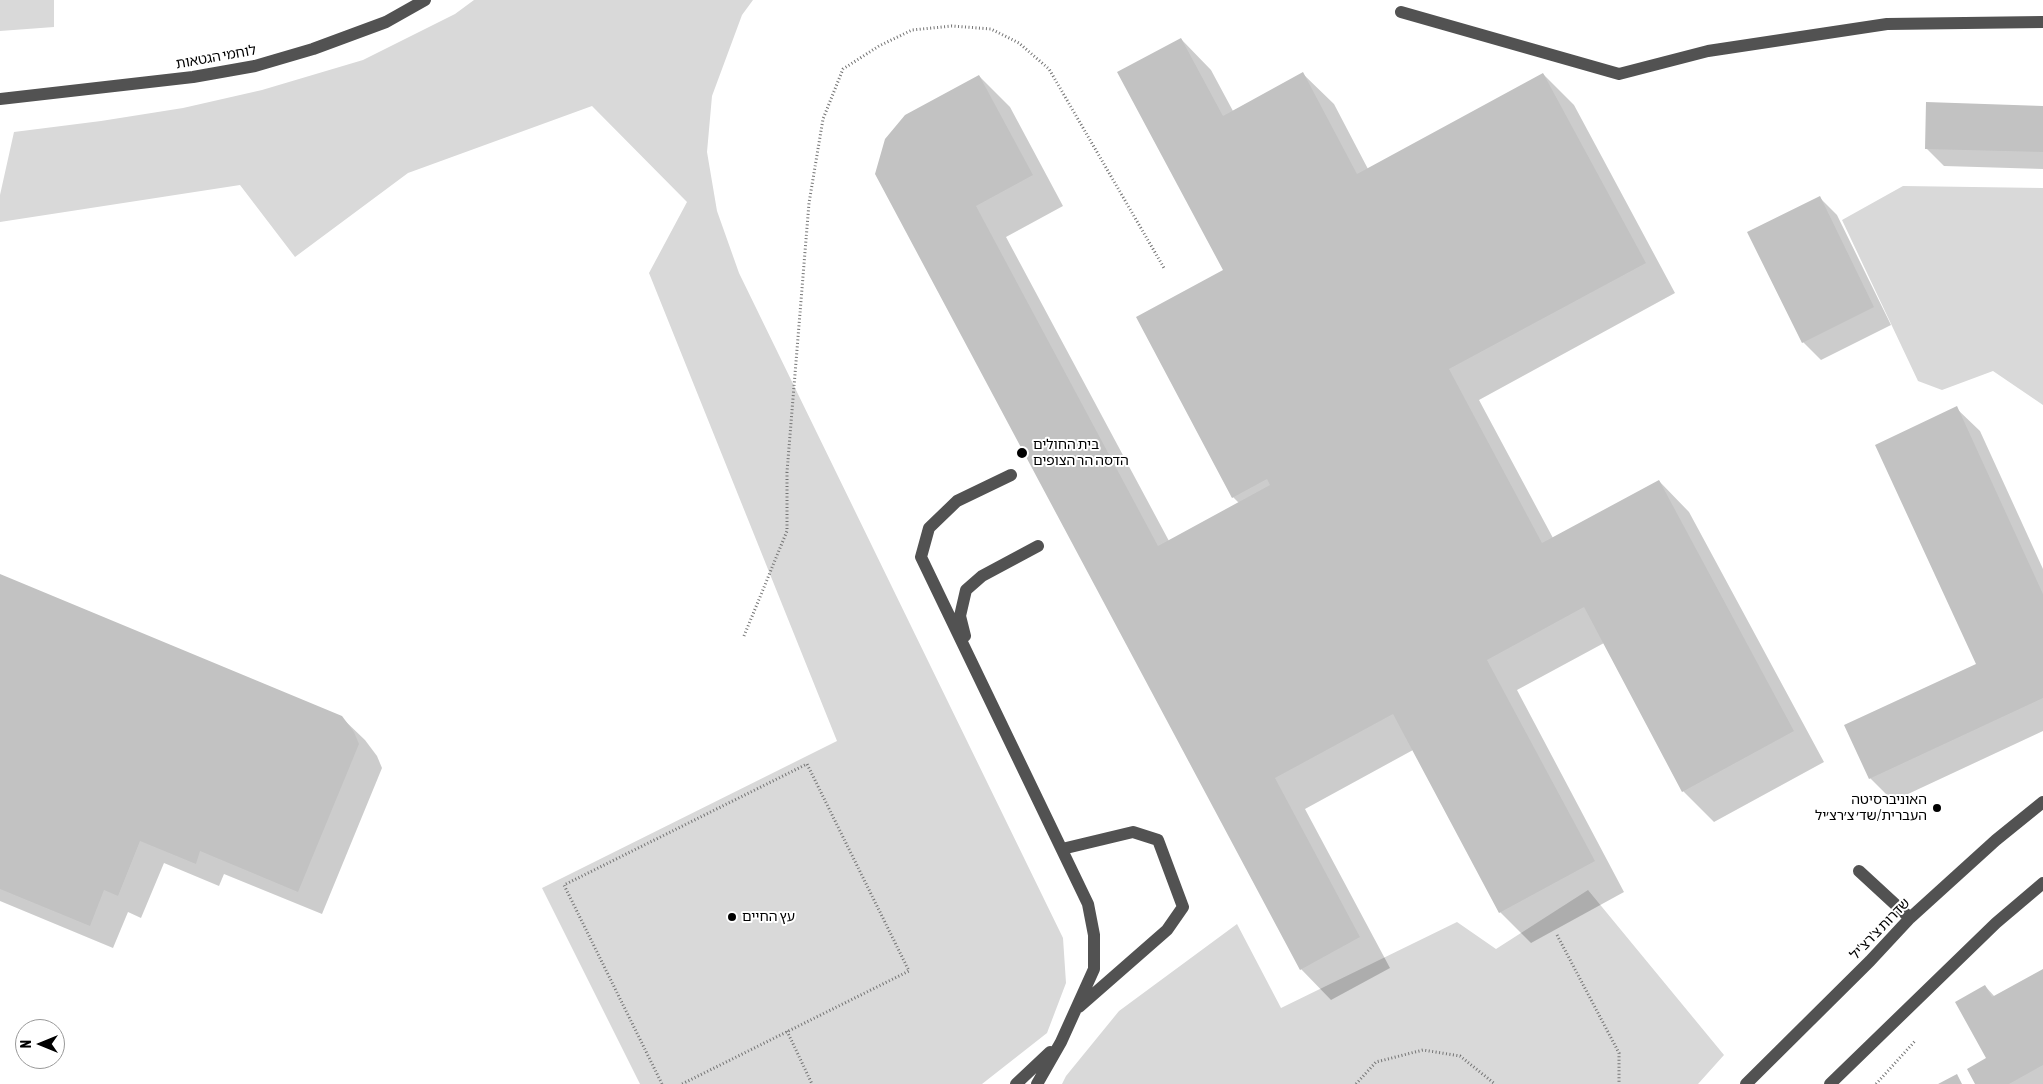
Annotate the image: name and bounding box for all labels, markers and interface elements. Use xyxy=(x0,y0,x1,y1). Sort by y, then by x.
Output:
street label: לוחמי הגטאות xyxy=(174,42,258,72)
place label: בית החולים הדסה הר הצופים xyxy=(1033,437,1129,470)
marker: בית החולים הדסה הר הצופים xyxy=(1015,446,1029,460)
place label: האוניברסיטה העברית/שד׳ צ׳רצ׳יל xyxy=(1815,792,1927,824)
marker: האוניברסיטה העברית/שד׳ צ׳רצ׳יל xyxy=(1931,802,1943,814)
street label: שדרות צ'רצ'יל xyxy=(1846,895,1914,963)
place label: עץ החיים xyxy=(742,909,795,925)
marker: עץ החיים xyxy=(726,911,738,923)
north arrow xyxy=(15,1019,65,1069)
text: N xyxy=(18,1040,34,1048)

